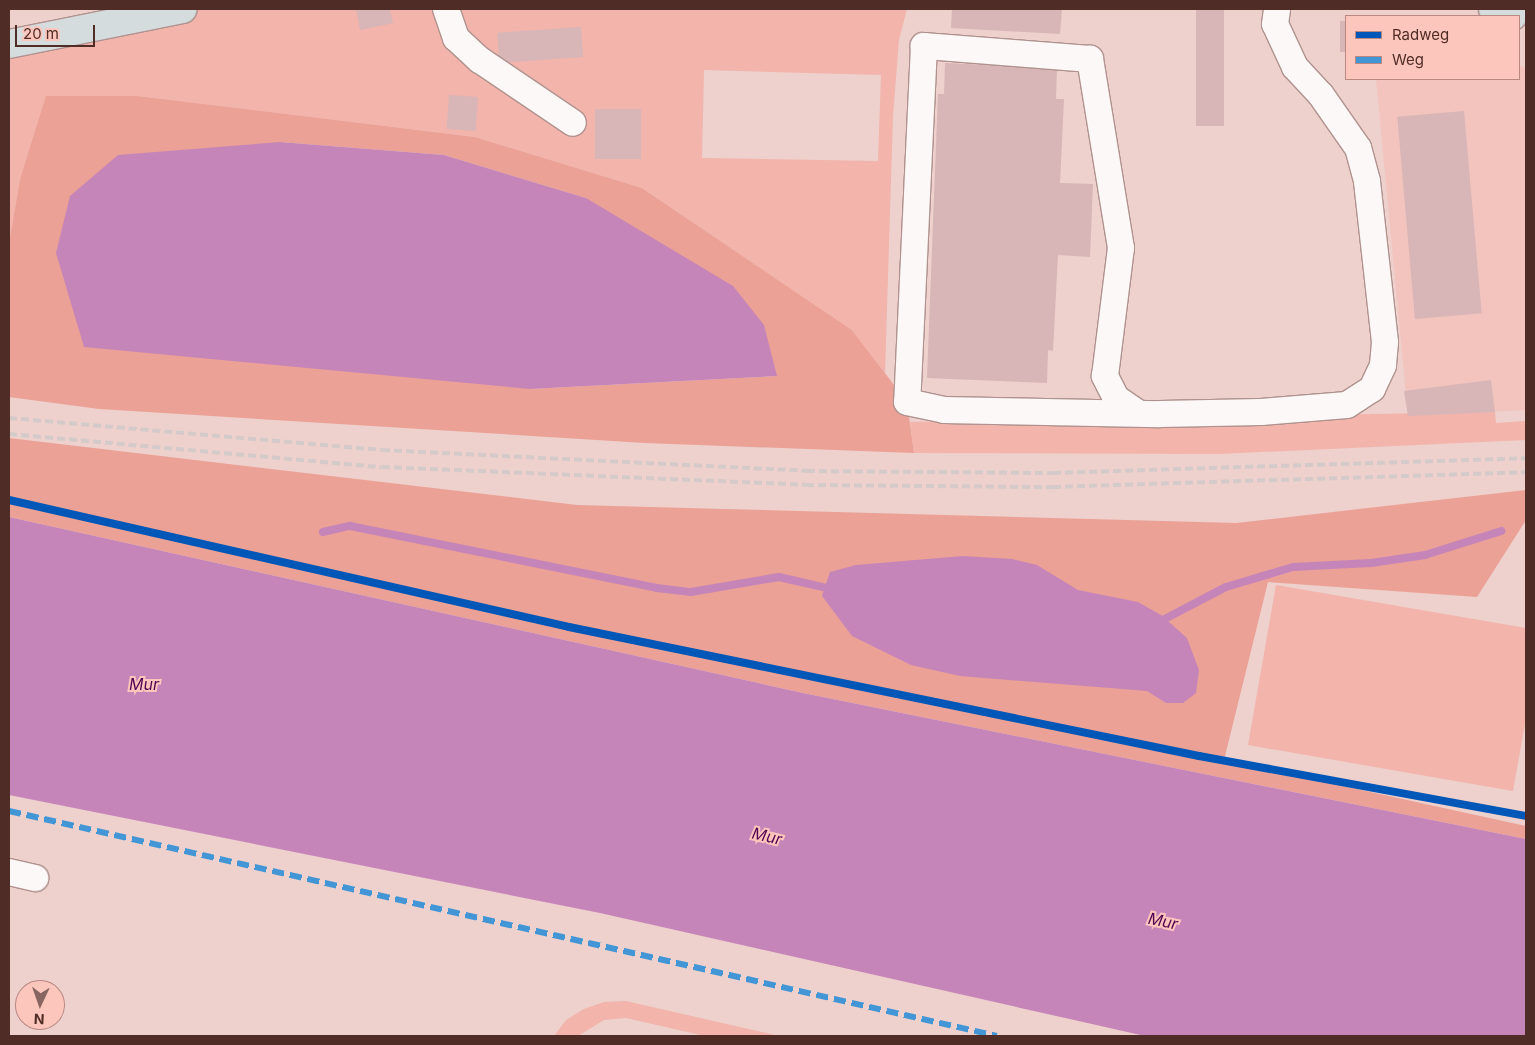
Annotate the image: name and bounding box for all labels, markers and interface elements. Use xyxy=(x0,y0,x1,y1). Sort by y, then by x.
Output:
scale bar xyxy=(18,15,98,47)
legend xyxy=(1345,15,1520,80)
text: 20 m xyxy=(23,24,59,43)
text: Radweg xyxy=(1392,25,1449,44)
text: Weg xyxy=(1392,50,1424,69)
water label: Mur xyxy=(129,674,159,694)
water label: Mur xyxy=(750,823,784,849)
water label: Mur xyxy=(1146,908,1180,934)
north arrow xyxy=(15,980,65,1030)
text: N xyxy=(33,1011,45,1028)

